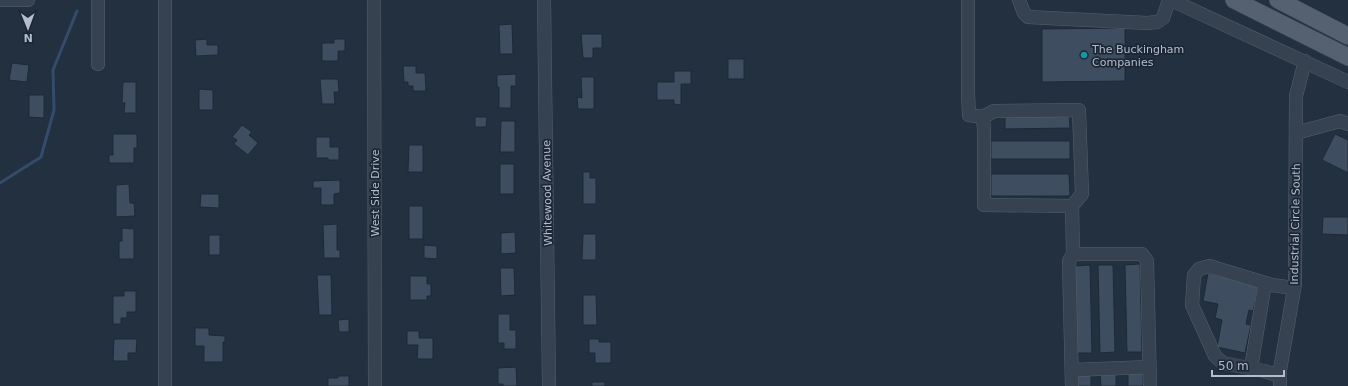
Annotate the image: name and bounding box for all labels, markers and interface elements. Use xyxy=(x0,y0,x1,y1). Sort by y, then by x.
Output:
north arrow xyxy=(8,8,48,48)
text: N xyxy=(23,31,33,44)
place label: The Buckingham Companies xyxy=(1091,43,1184,69)
marker: The Buckingham Companies xyxy=(1079,50,1089,60)
street label: Whitewood Avenue xyxy=(540,140,555,246)
street label: West Side Drive xyxy=(369,149,382,237)
street label: Industrial Circle South xyxy=(1288,163,1303,285)
scale bar xyxy=(1212,352,1284,378)
text: 50 m xyxy=(1218,359,1249,373)

